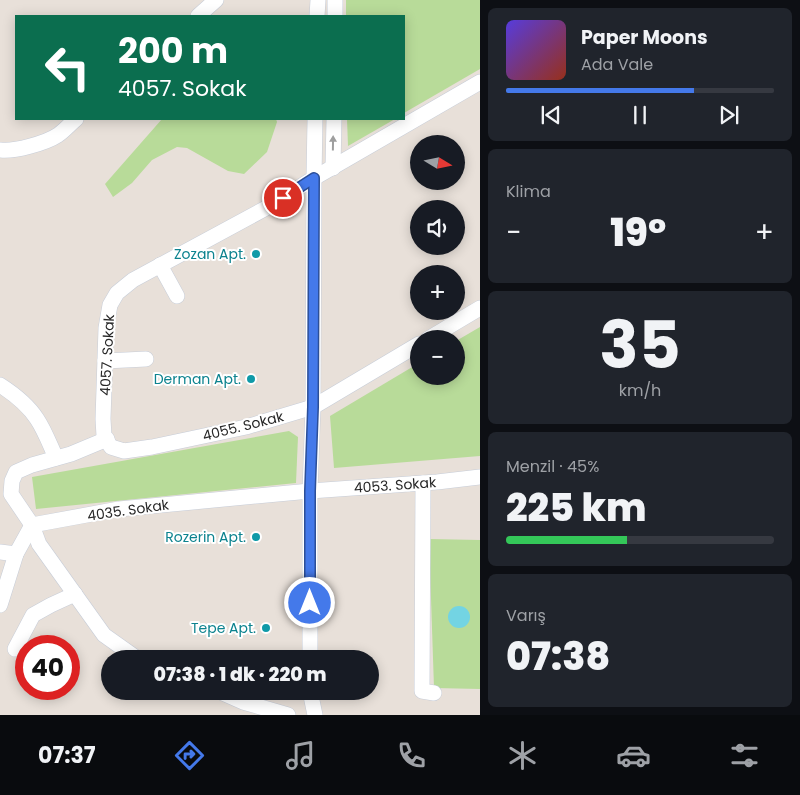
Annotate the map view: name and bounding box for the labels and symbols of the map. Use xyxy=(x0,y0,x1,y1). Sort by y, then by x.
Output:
one-way arrow xyxy=(329,135,337,151)
north arrow xyxy=(410,135,465,190)
pin xyxy=(262,177,304,219)
place label: Zozan Apt. xyxy=(174,244,246,264)
marker: Zozan Apt. xyxy=(250,248,262,260)
street label: 4057. Sokak xyxy=(95,313,119,396)
place label: Derman Apt. xyxy=(154,369,241,389)
marker: Derman Apt. xyxy=(245,373,257,385)
street label: 4055. Sokak xyxy=(200,406,286,446)
street label: 4053. Sokak xyxy=(353,472,438,498)
street label: 4035. Sokak xyxy=(86,494,171,526)
place label: Rozerin Apt. xyxy=(165,527,246,547)
marker: Rozerin Apt. xyxy=(250,531,262,543)
position arrow xyxy=(283,576,335,628)
place label: Tepe Apt. xyxy=(191,618,256,638)
marker: Tepe Apt. xyxy=(260,622,272,634)
speed limit sign: 40 xyxy=(15,635,80,700)

